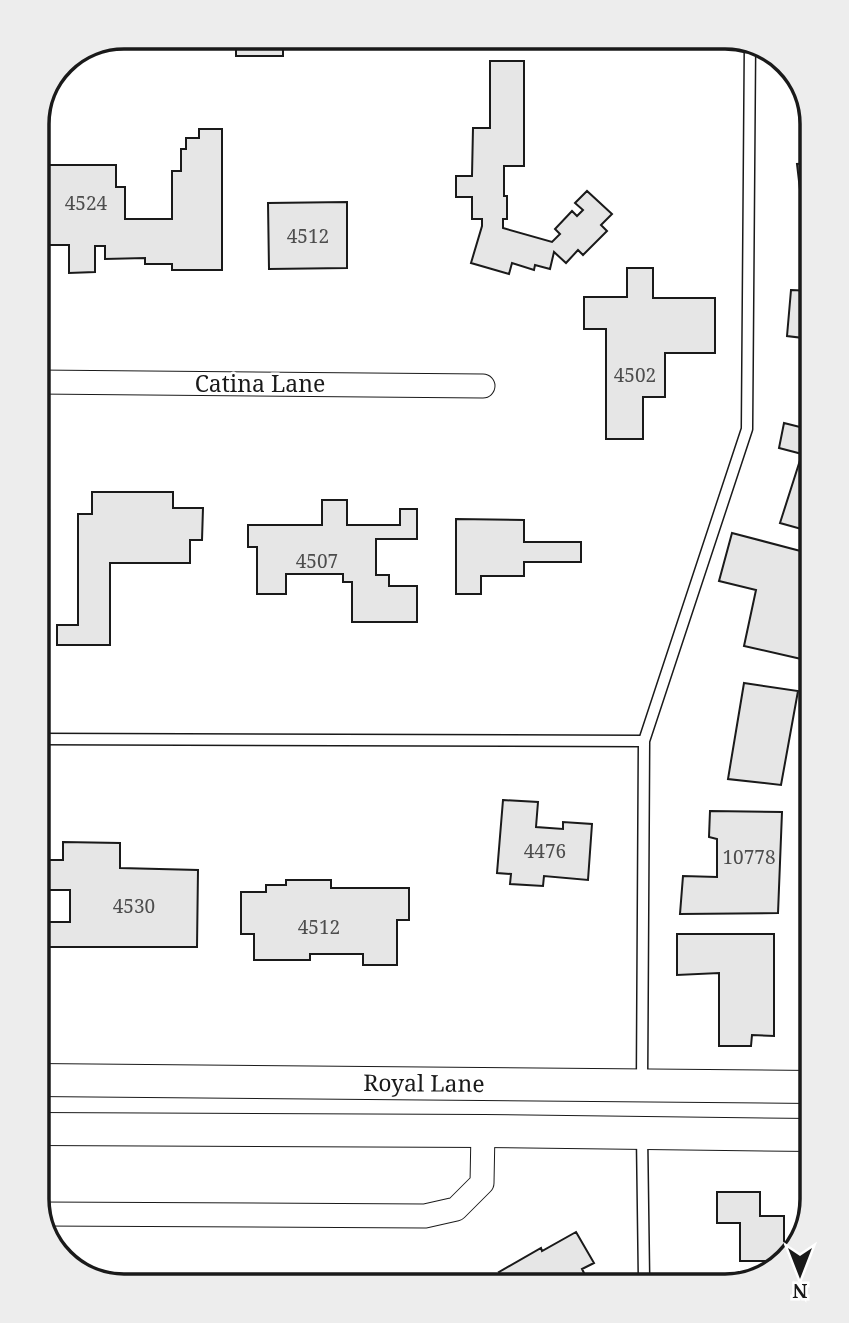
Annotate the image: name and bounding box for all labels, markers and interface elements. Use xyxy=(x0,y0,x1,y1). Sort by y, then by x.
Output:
house number: 4524 xyxy=(65,190,108,216)
house number: 4512 xyxy=(287,223,329,249)
house number: 4502 xyxy=(614,362,656,388)
street label: Catina Lane xyxy=(195,367,325,399)
house number: 4507 xyxy=(296,548,338,574)
house number: 4476 xyxy=(524,838,566,864)
house number: 10778 xyxy=(722,844,776,870)
house number: 4530 xyxy=(113,893,155,919)
house number: 4512 xyxy=(298,914,340,940)
street label: Royal Lane xyxy=(363,1066,485,1099)
north arrow xyxy=(765,1239,835,1309)
text: N xyxy=(792,1278,807,1304)

